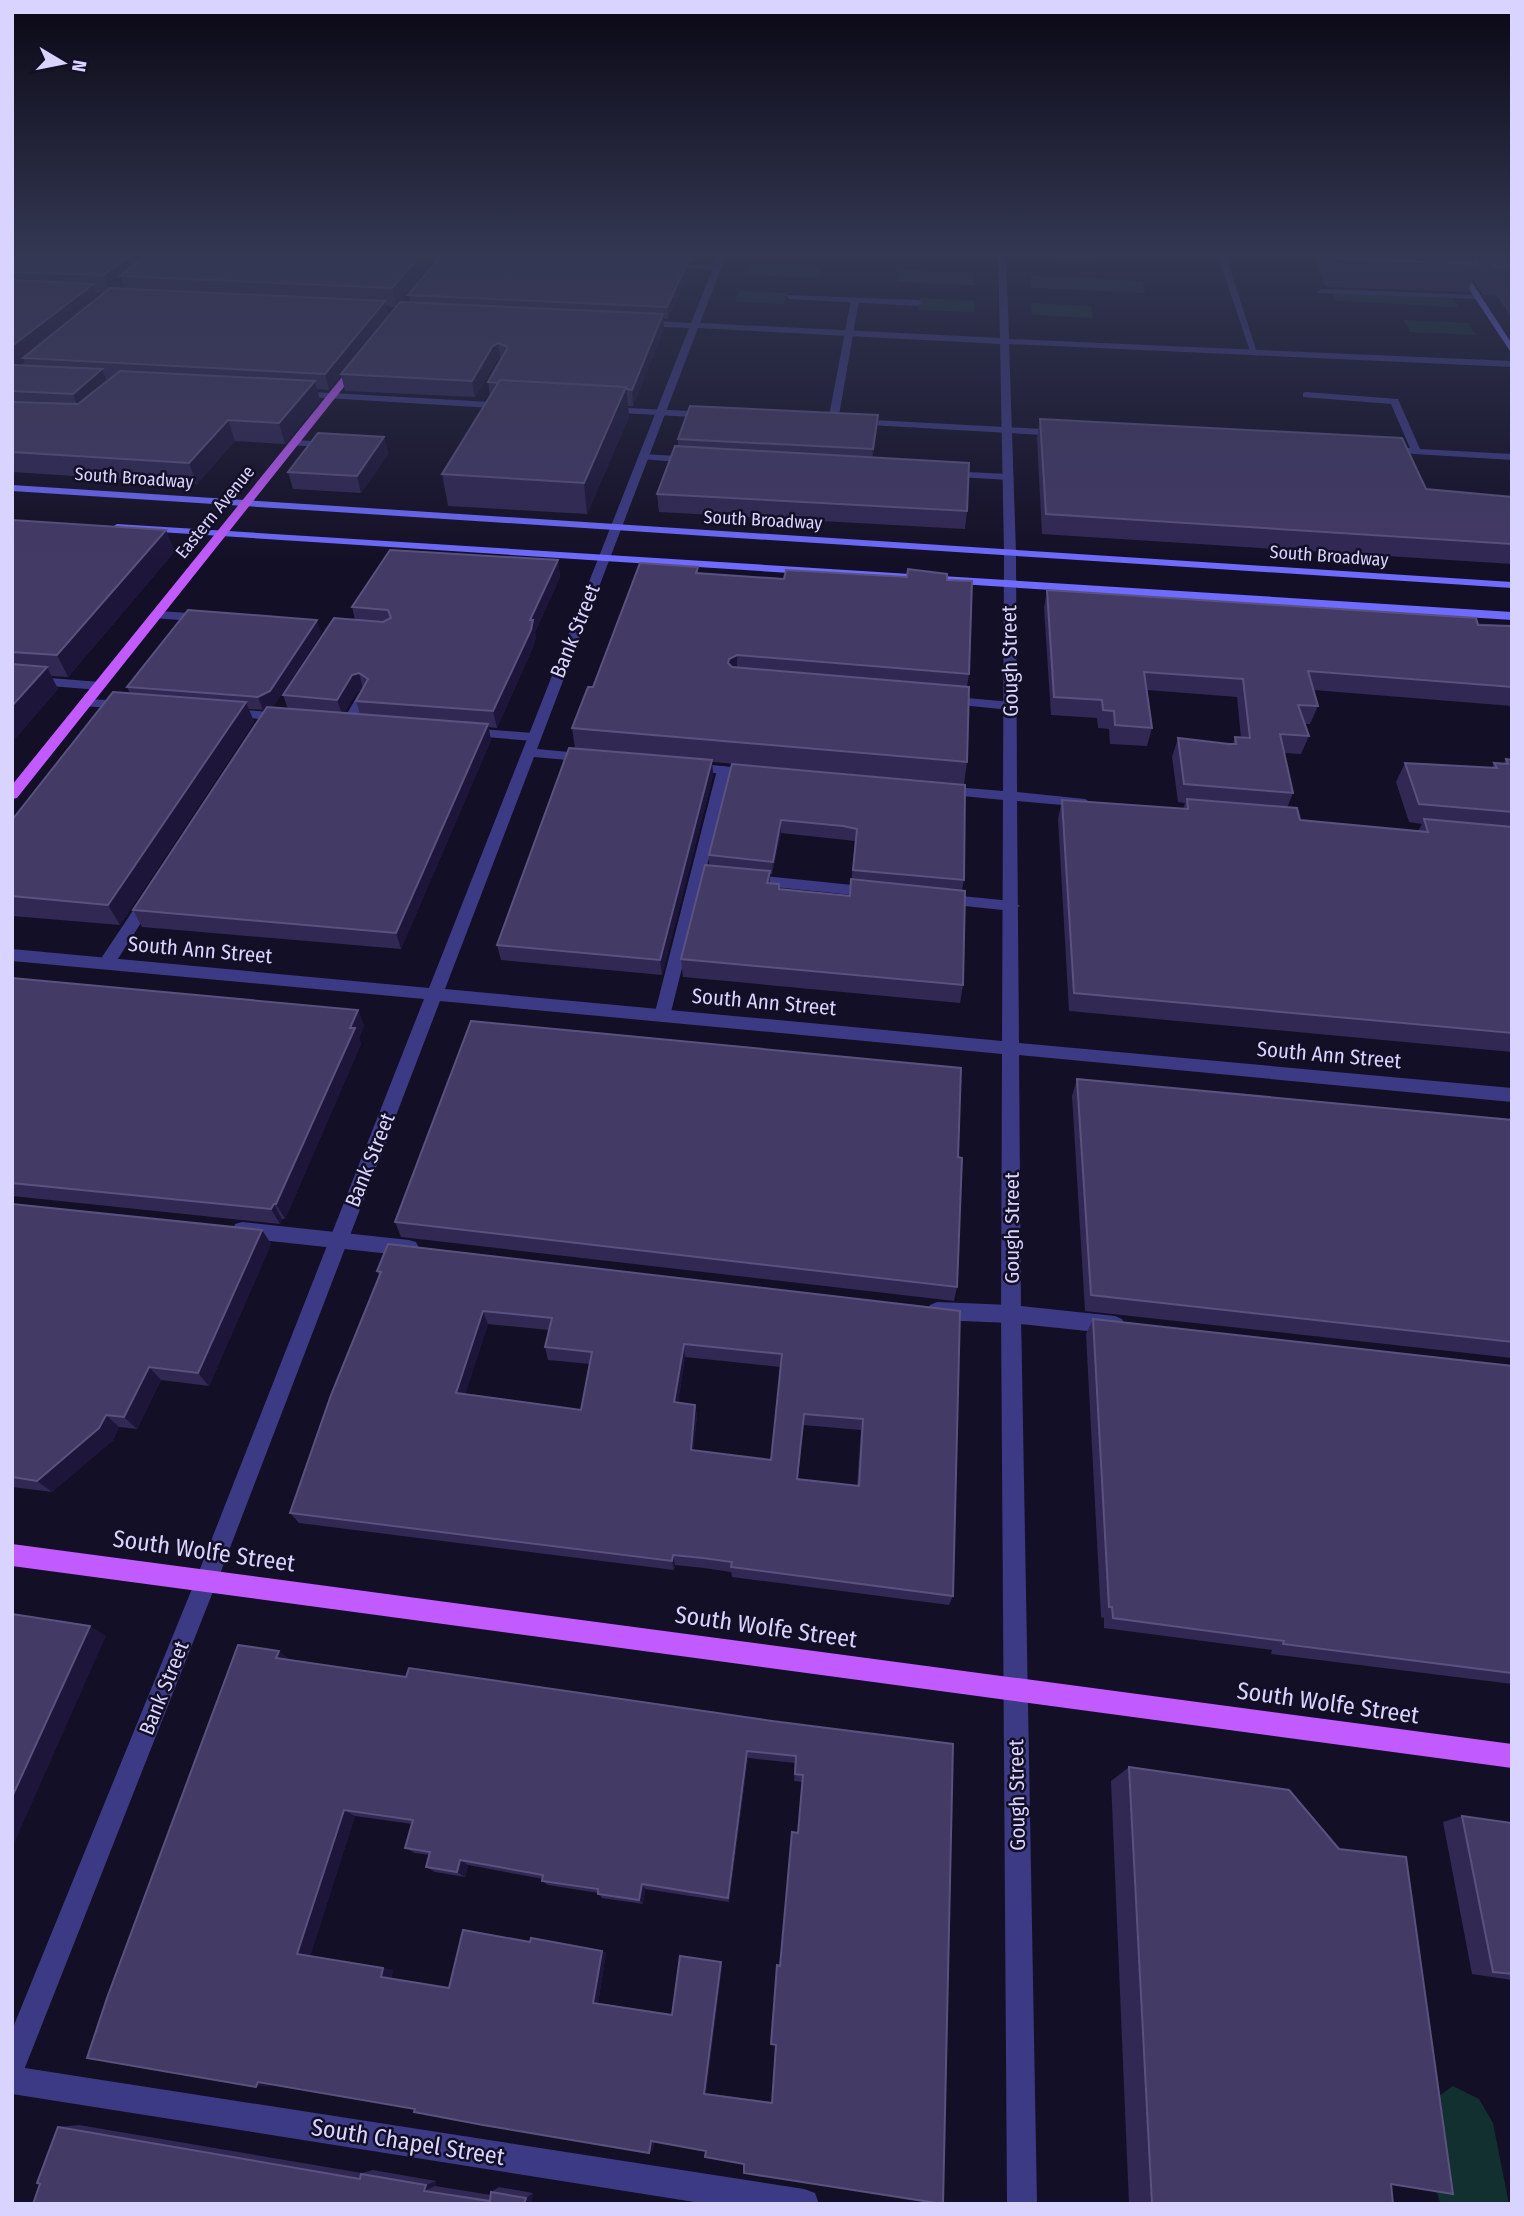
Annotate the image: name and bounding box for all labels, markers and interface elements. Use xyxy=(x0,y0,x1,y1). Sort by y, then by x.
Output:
north arrow xyxy=(28,28,98,98)
text: N xyxy=(67,58,92,73)
street label: Eastern Avenue xyxy=(171,461,259,563)
street label: South Broadway xyxy=(74,463,194,493)
street label: South Broadway xyxy=(703,506,823,534)
street label: South Broadway xyxy=(1269,541,1389,571)
street label: Bank Street xyxy=(544,580,606,682)
street label: Gough Street xyxy=(996,605,1024,717)
street label: South Ann Street xyxy=(127,931,274,969)
street label: South Ann Street xyxy=(691,983,838,1021)
street label: South Ann Street xyxy=(1256,1036,1403,1074)
street label: Bank Street xyxy=(339,1109,401,1211)
street label: Gough Street xyxy=(999,1172,1025,1284)
street label: South Wolfe Street xyxy=(111,1524,297,1578)
street label: South Wolfe Street xyxy=(673,1600,859,1654)
street label: Bank Street xyxy=(133,1637,195,1739)
street label: South Wolfe Street xyxy=(1235,1676,1421,1730)
street label: Gough Street xyxy=(1003,1739,1031,1851)
street label: South Chapel Street xyxy=(309,2113,507,2171)

